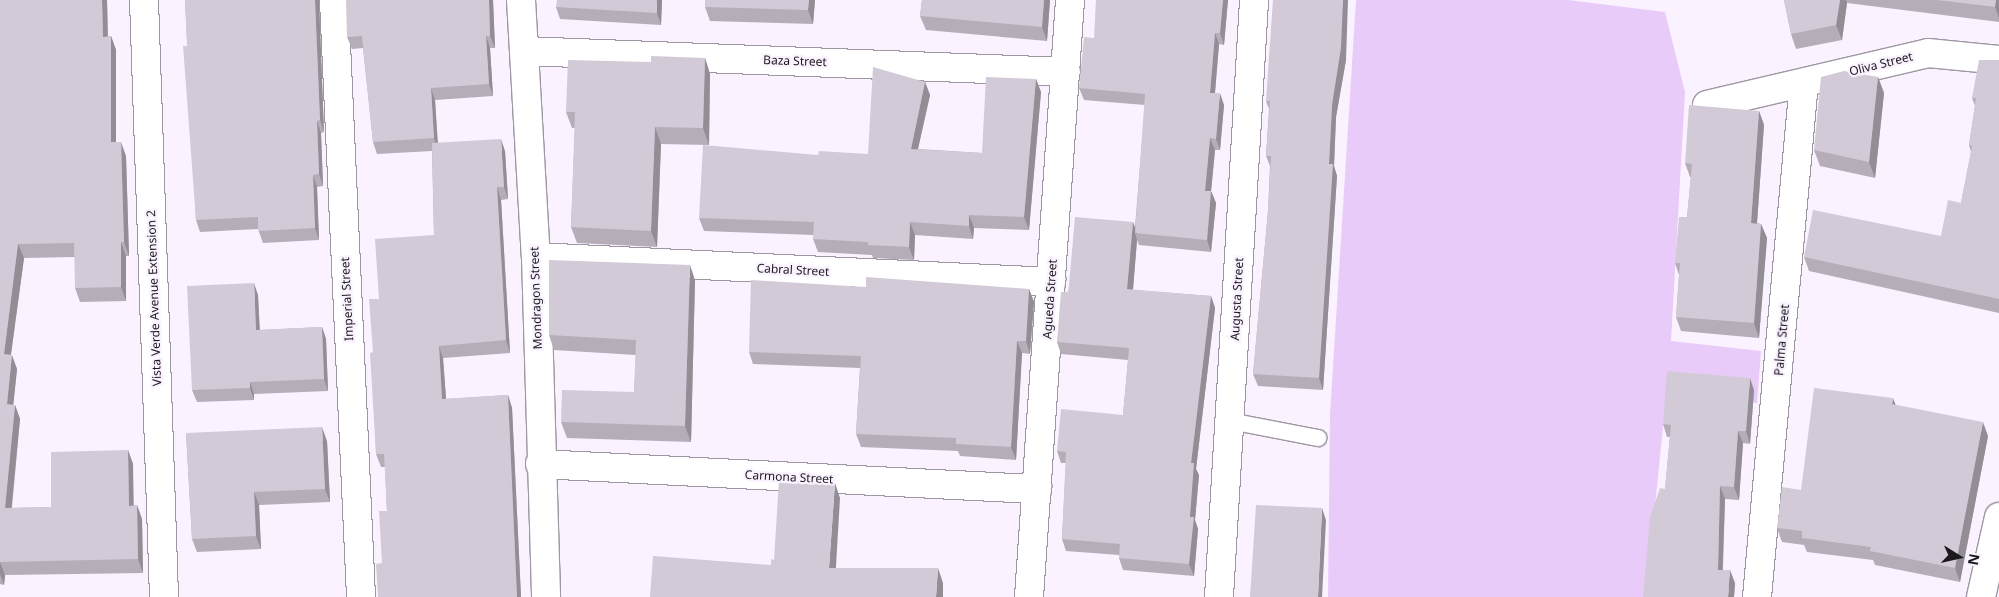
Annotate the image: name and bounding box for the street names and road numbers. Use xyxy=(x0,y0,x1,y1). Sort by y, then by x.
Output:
street label: Oliva Street xyxy=(1848,49,1914,79)
street label: Baza Street xyxy=(763,53,827,69)
street label: Vista Verde Avenue Extension 2 xyxy=(144,210,164,386)
street label: Mondragon Street xyxy=(527,246,545,350)
street label: Imperial Street xyxy=(338,257,356,341)
street label: Augusta Street xyxy=(1228,257,1246,341)
street label: Agueda Street xyxy=(1040,259,1060,339)
street label: Cabral Street xyxy=(756,261,830,279)
street label: Palma Street xyxy=(1772,304,1792,376)
street label: Carmona Street xyxy=(744,467,834,487)

